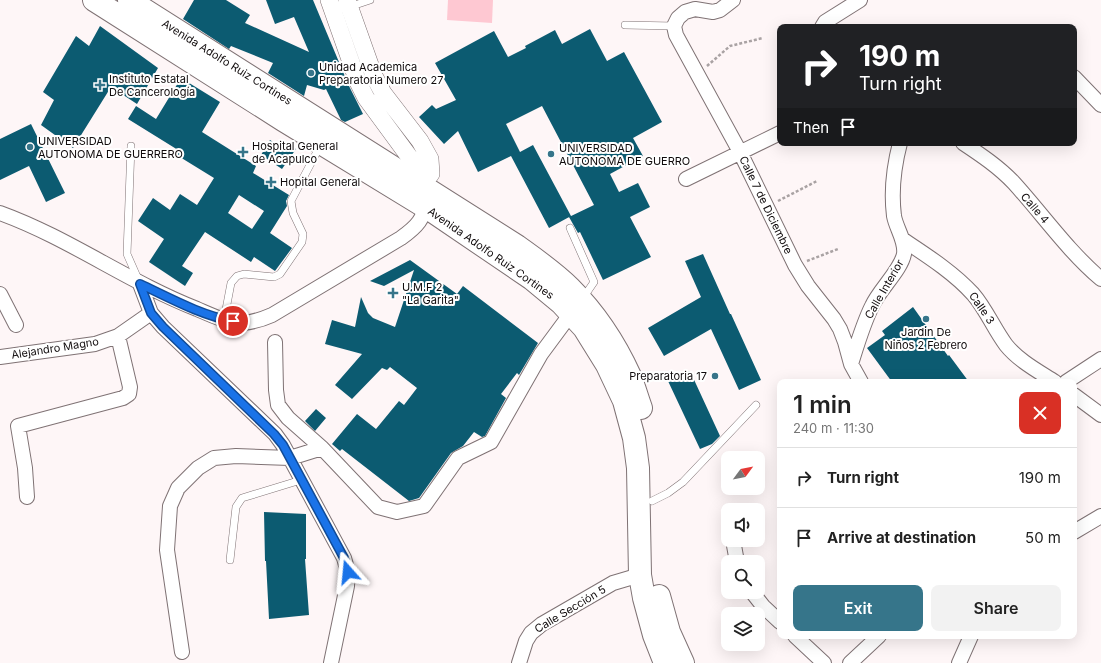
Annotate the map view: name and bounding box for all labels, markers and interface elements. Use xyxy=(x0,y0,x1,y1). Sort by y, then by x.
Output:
street label: Avenida Adolfo Ruiz Cortines xyxy=(159,16,295,108)
text: 190 m xyxy=(859,39,940,73)
icon: right xyxy=(793,40,845,92)
place label: Unidad Academica Preparatoria Numero 27 xyxy=(319,60,444,87)
marker: Unidad Academica Preparatoria Numero 27 xyxy=(306,68,316,78)
place label: Instituto Estatal De Cancerología xyxy=(109,72,195,99)
text: Turn right xyxy=(859,73,942,94)
marker: Instituto Estatal De Cancerología xyxy=(94,79,106,91)
icon: arrive xyxy=(837,116,859,138)
text: Then xyxy=(793,118,829,137)
place label: UNIVERSIDAD AUTONOMA DE GUERRERO xyxy=(38,134,183,161)
place label: Hospital General de Acapulco xyxy=(252,139,338,166)
place label: UNIVERSIDAD AUTONOMA DE GUERRO xyxy=(559,141,690,168)
marker: UNIVERSIDAD AUTONOMA DE GUERRERO xyxy=(25,142,35,152)
marker: Hospital General de Acapulco xyxy=(237,146,249,158)
marker: UNIVERSIDAD AUTONOMA DE GUERRO xyxy=(546,149,556,159)
street label: Calle 7 de Diciembre xyxy=(736,154,796,256)
place label: Hopital General xyxy=(280,175,360,189)
marker: Hopital General xyxy=(265,176,277,188)
street label: Calle 4 xyxy=(1018,190,1052,226)
street label: Avenida Adolfo Ruiz Cortines xyxy=(425,204,557,302)
street label: Calle Interior xyxy=(861,257,907,321)
place label: U.M.F 2 "La Garita" xyxy=(402,280,459,307)
marker: U.M.F 2 "La Garita" xyxy=(387,287,399,299)
street label: Calle 3 xyxy=(966,289,998,327)
pin xyxy=(216,304,250,338)
icon: arrive xyxy=(222,310,244,332)
marker: Jardin De Niños 2 Febrero xyxy=(921,314,931,324)
place label: Jardin De Niños 2 Febrero xyxy=(885,325,968,352)
street label: Alejandro Magno xyxy=(10,334,100,362)
place label: Preparatoria 17 xyxy=(629,369,707,383)
marker: Preparatoria 17 xyxy=(710,371,720,381)
text: 1 min xyxy=(793,390,852,419)
button: close xyxy=(1019,392,1061,434)
text: 240 m · 11:30 xyxy=(793,420,874,436)
north arrow xyxy=(721,451,765,495)
map controls xyxy=(721,451,765,651)
icon: right xyxy=(793,467,815,489)
text: Turn right xyxy=(827,468,899,487)
text: 190 m xyxy=(1019,468,1061,487)
button: sound xyxy=(721,503,765,547)
icon: arrive xyxy=(793,527,815,549)
text: Arrive at destination xyxy=(827,528,976,547)
text: 50 m xyxy=(1025,528,1061,547)
position arrow xyxy=(327,551,369,593)
button: search xyxy=(721,555,765,599)
street label: Calle Sección 5 xyxy=(532,582,608,636)
button: Exit xyxy=(793,585,923,631)
button: Share xyxy=(931,585,1061,631)
button: layers xyxy=(721,607,765,651)

